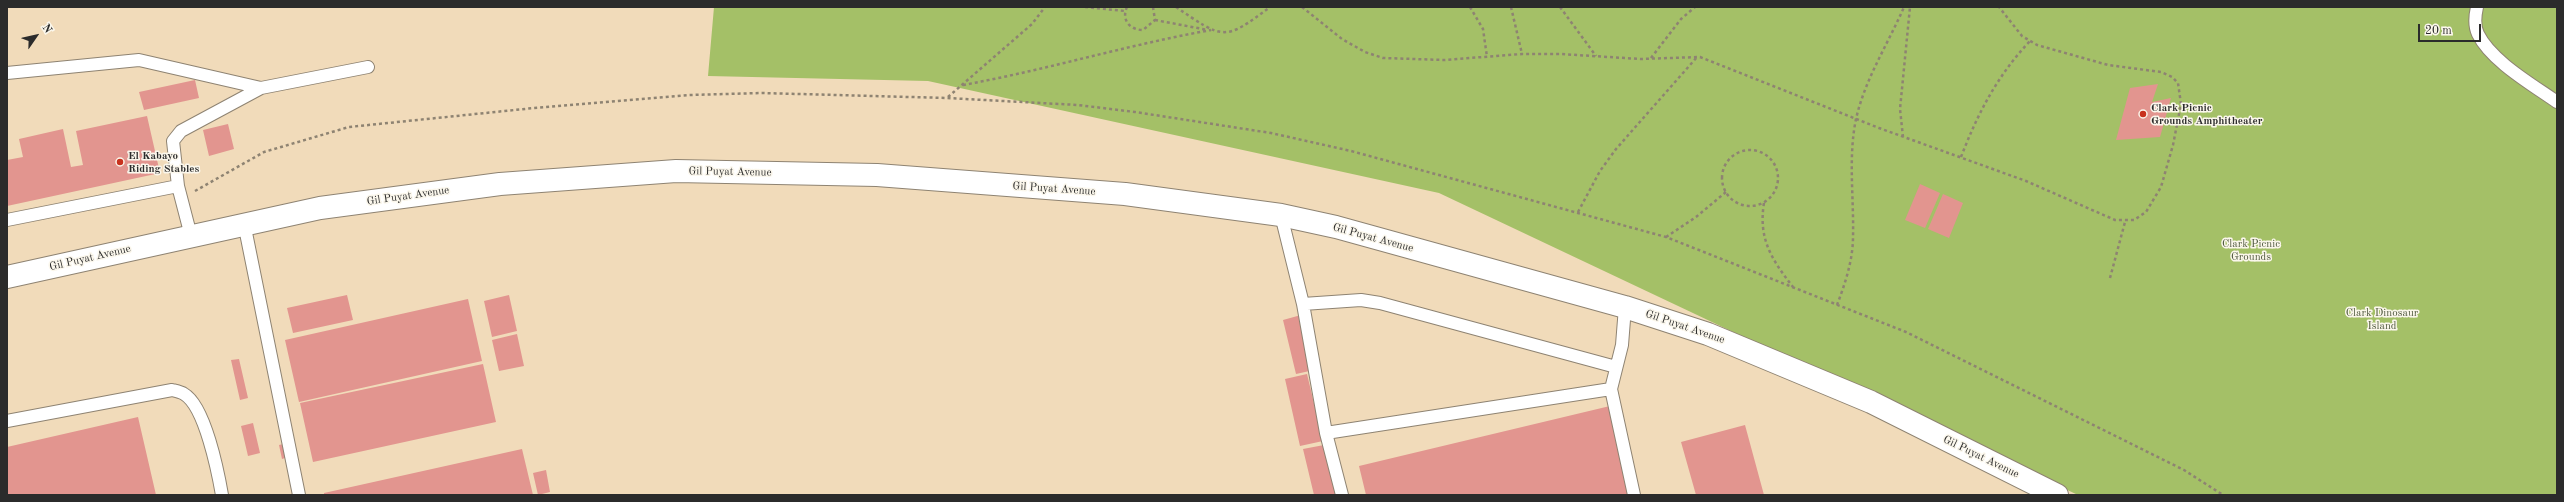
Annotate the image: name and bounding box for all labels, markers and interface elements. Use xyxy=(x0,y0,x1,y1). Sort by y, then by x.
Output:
north arrow xyxy=(16,16,56,56)
scale bar xyxy=(2420,16,2483,42)
text: N xyxy=(39,22,53,36)
text: 20 m xyxy=(2425,25,2452,37)
place label: Clark Picnic Grounds Amphitheater xyxy=(2151,101,2263,127)
marker: Clark Picnic Grounds Amphitheater xyxy=(2138,109,2148,119)
place label: El Kabayo Riding Stables xyxy=(128,149,199,175)
marker: El Kabayo Riding Stables xyxy=(115,157,125,167)
street label: Gil Puyat Avenue xyxy=(688,165,772,179)
street label: Gil Puyat Avenue xyxy=(1012,180,1096,198)
street label: Gil Puyat Avenue xyxy=(366,184,450,208)
street label: Gil Puyat Avenue xyxy=(1331,221,1415,255)
park label: Clark Picnic Grounds xyxy=(2222,237,2280,263)
street label: Gil Puyat Avenue xyxy=(48,242,132,274)
park label: Clark Dinosaur Island xyxy=(2346,306,2418,332)
street label: Gil Puyat Avenue xyxy=(1644,307,1726,347)
street label: Gil Puyat Avenue xyxy=(1941,433,2021,481)

